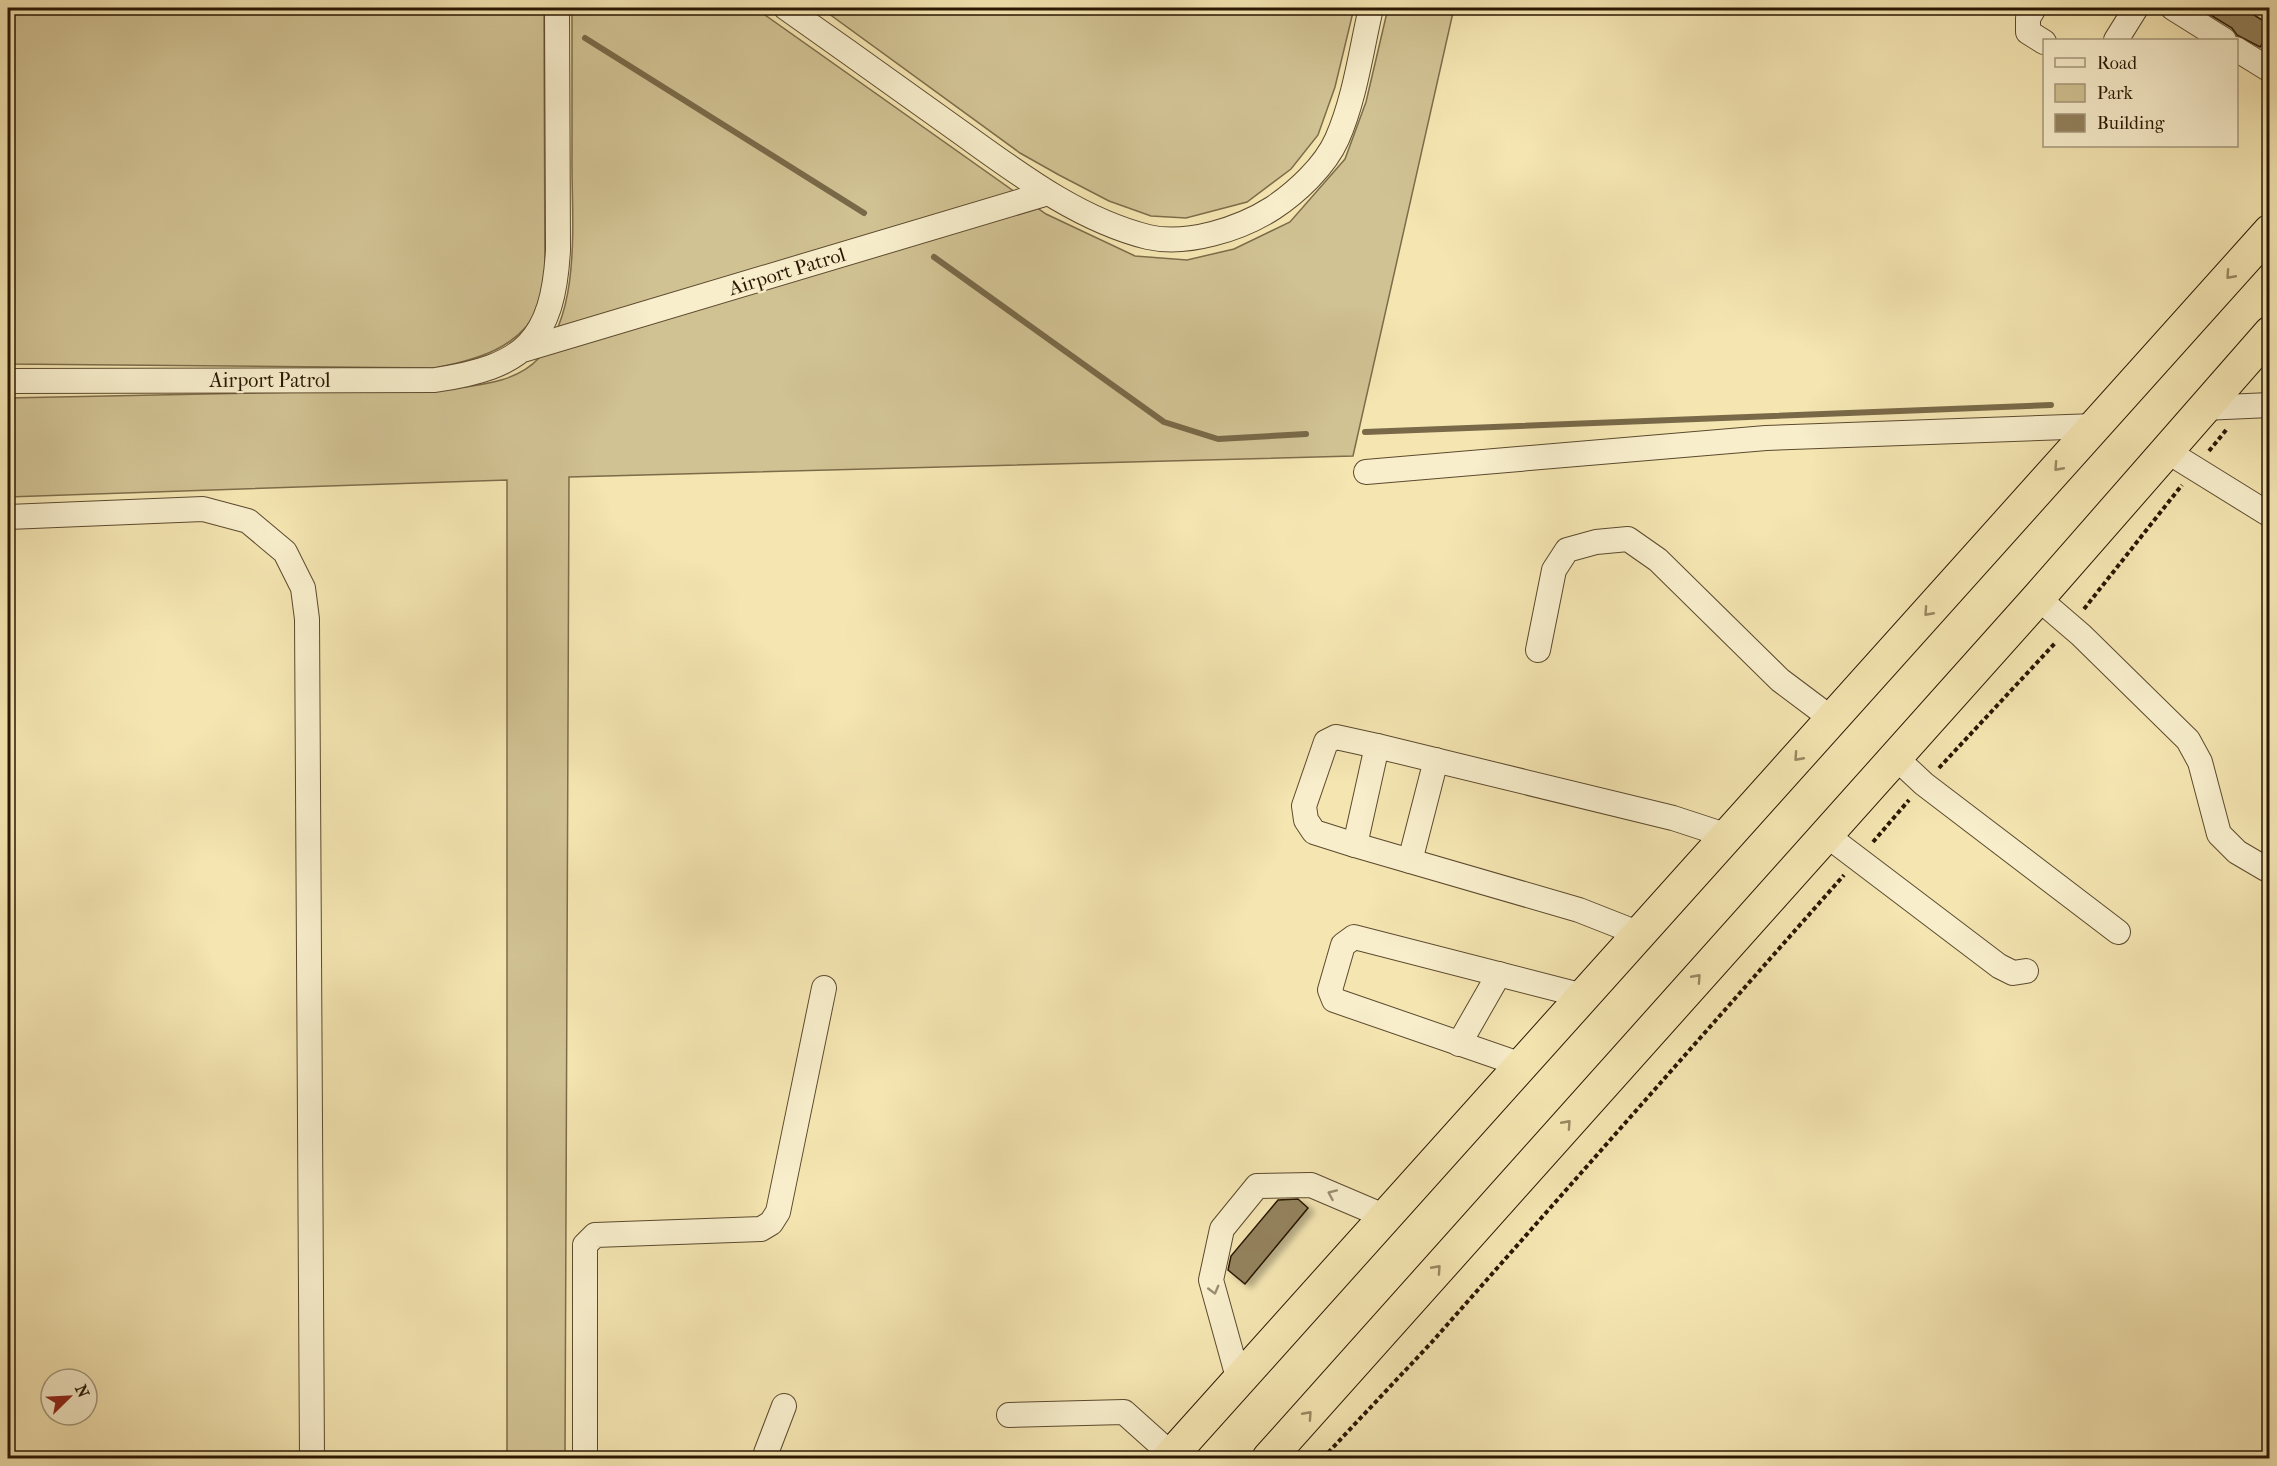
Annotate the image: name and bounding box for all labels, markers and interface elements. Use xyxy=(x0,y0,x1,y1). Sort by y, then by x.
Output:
legend xyxy=(2043,39,2238,147)
text: Road xyxy=(2097,53,2137,74)
text: Park xyxy=(2097,83,2134,104)
text: Building xyxy=(2097,113,2165,134)
street label: Airport Patrol xyxy=(725,243,849,300)
one-way arrow xyxy=(2226,268,2237,279)
street label: Airport Patrol xyxy=(209,369,331,392)
one-way arrow xyxy=(2054,460,2065,471)
one-way arrow xyxy=(1924,605,1935,616)
one-way arrow xyxy=(1794,751,1805,761)
one-way arrow xyxy=(1690,974,1701,985)
one-way arrow xyxy=(1560,1120,1571,1131)
one-way arrow xyxy=(1327,1189,1338,1201)
one-way arrow xyxy=(1430,1265,1441,1276)
one-way arrow xyxy=(1206,1285,1219,1295)
north arrow xyxy=(39,1367,99,1427)
text: N xyxy=(71,1382,94,1401)
one-way arrow xyxy=(1301,1411,1312,1422)

